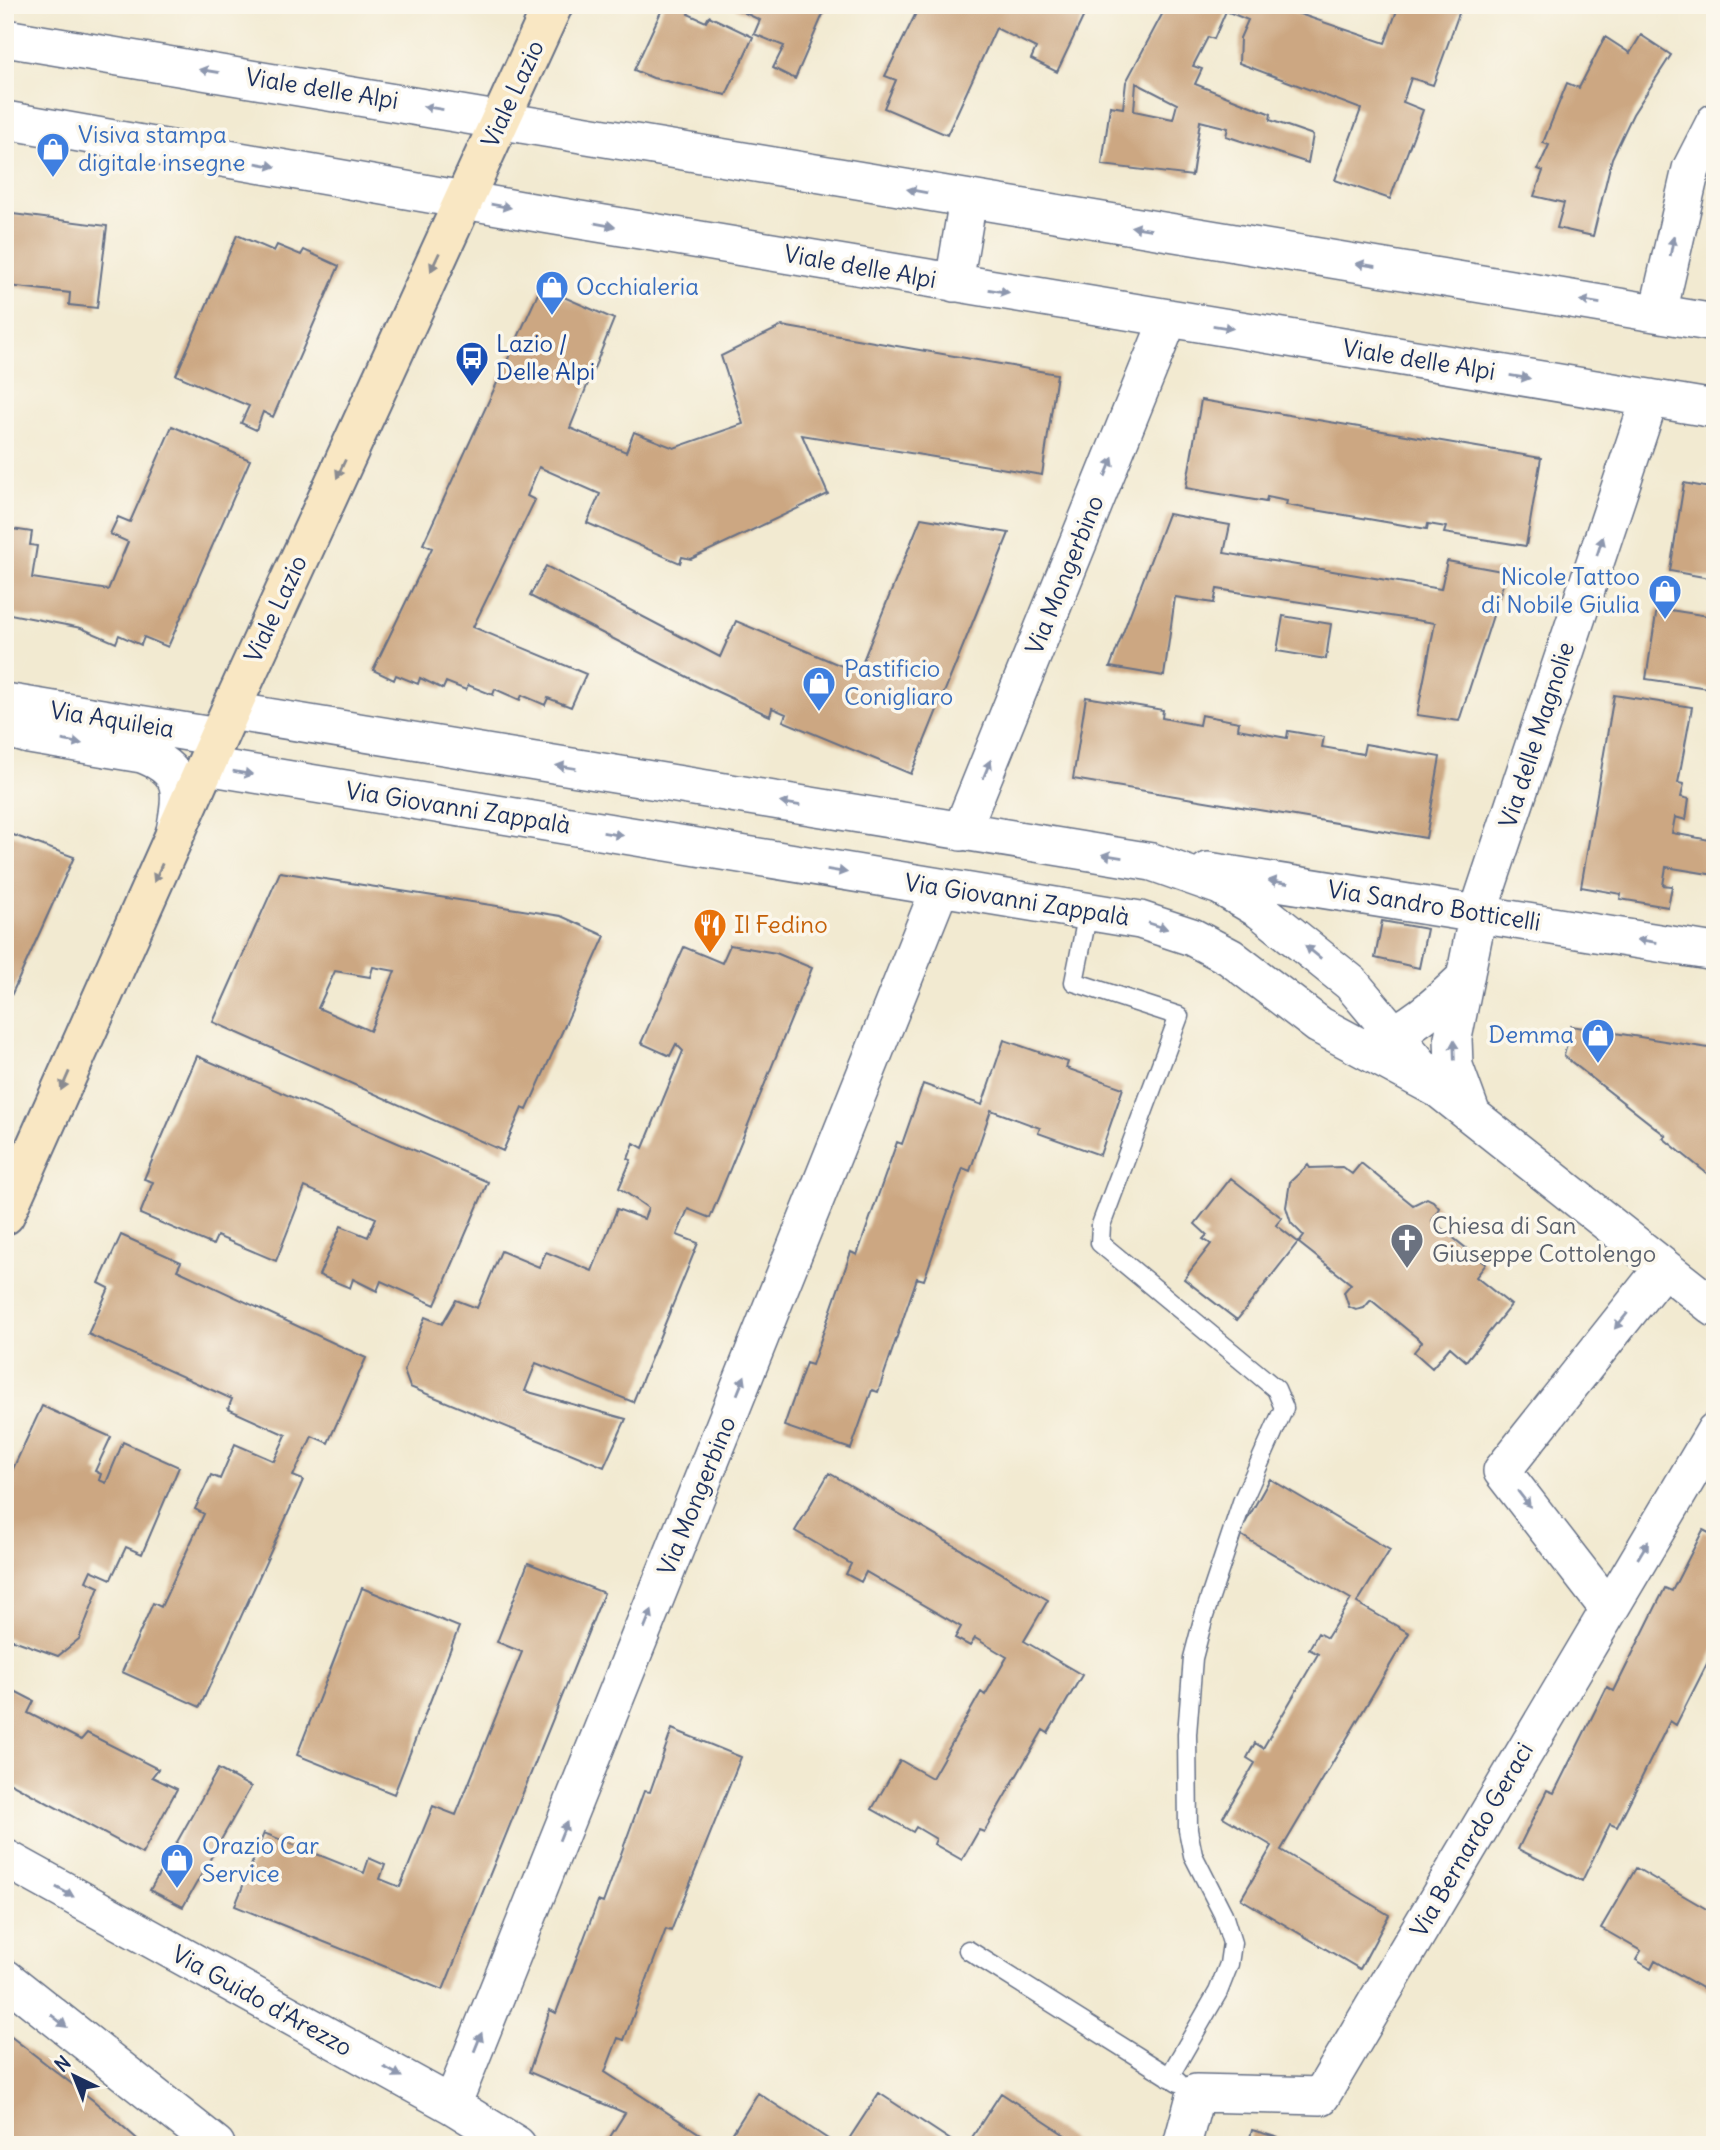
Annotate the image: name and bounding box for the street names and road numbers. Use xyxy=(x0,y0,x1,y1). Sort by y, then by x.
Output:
street label: Viale Lazio xyxy=(474,35,550,152)
street label: Viale delle Alpi xyxy=(244,61,401,115)
street label: Viale delle Alpi xyxy=(782,238,939,294)
street label: Viale delle Alpi xyxy=(1341,332,1498,386)
street label: Via Mongerbino xyxy=(1019,491,1110,658)
street label: Viale Lazio xyxy=(237,550,313,667)
street label: Via delle Magnolie xyxy=(1492,638,1580,831)
street label: Via Aquileia xyxy=(48,694,176,744)
street label: Via Giovanni Zappalà xyxy=(344,774,573,840)
street label: Via Giovanni Zappalà xyxy=(903,866,1132,932)
street label: Via Sandro Botticelli xyxy=(1326,873,1543,937)
street label: Via Mongerbino xyxy=(651,1412,742,1579)
street label: Via Bernardo Geraci xyxy=(1403,1737,1539,1942)
street label: Via Guido d'Arezzo xyxy=(167,1938,358,2062)

